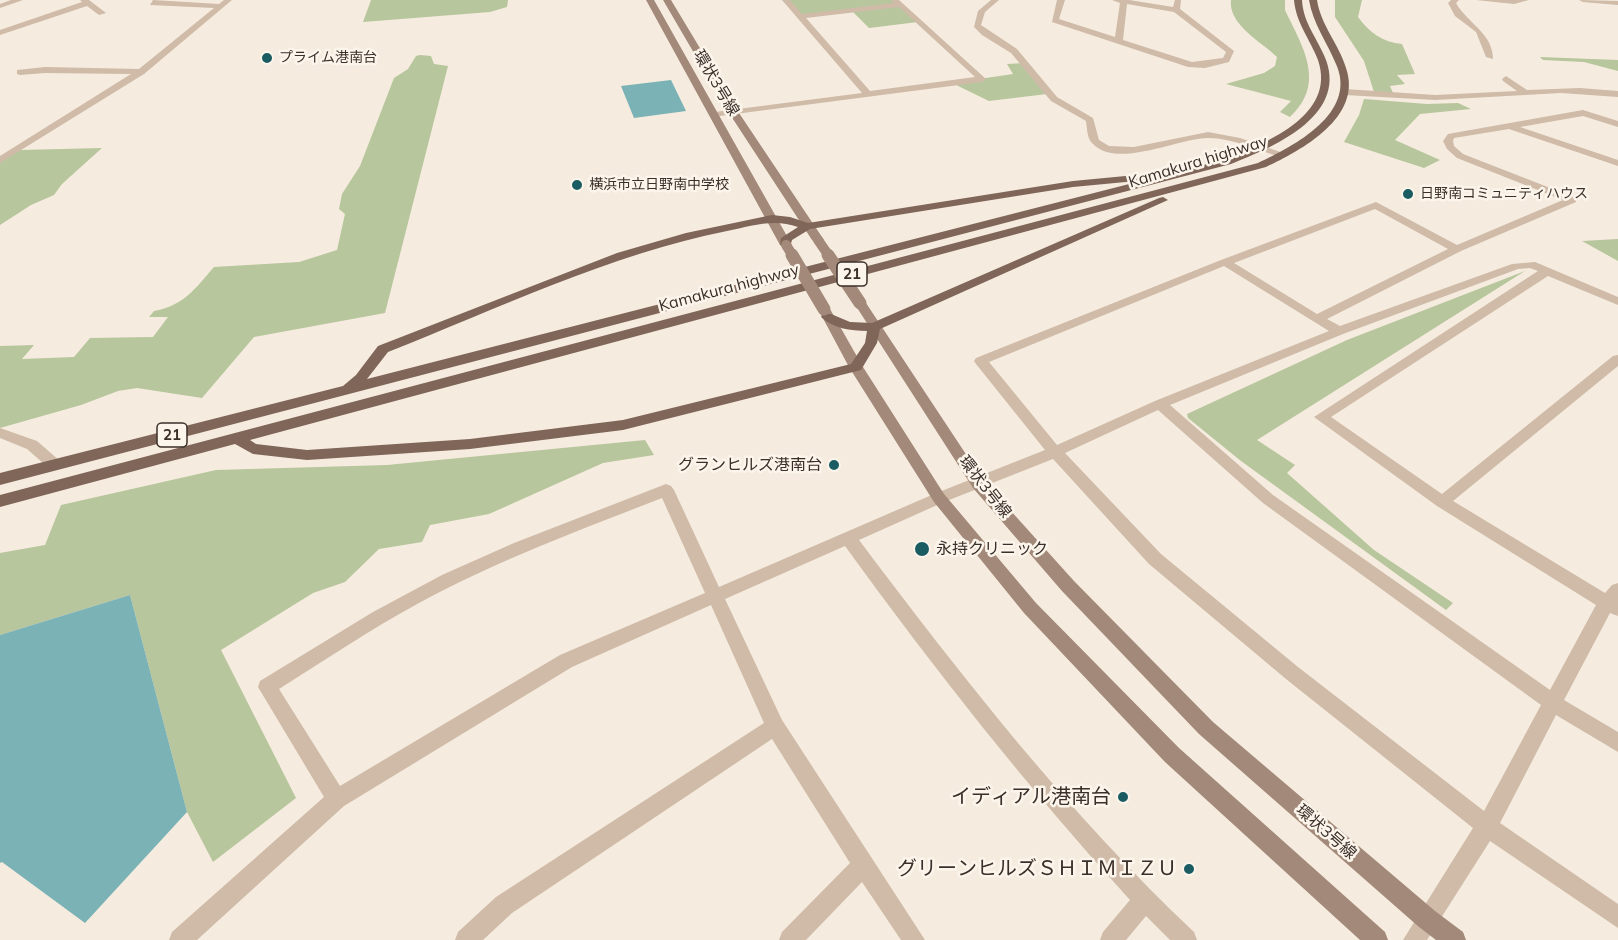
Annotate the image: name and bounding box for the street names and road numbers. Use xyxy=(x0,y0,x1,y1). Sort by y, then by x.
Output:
street label: 環状3号線 xyxy=(689,47,743,119)
street label: Kamakura highway xyxy=(1126,132,1270,192)
street label: Kamakura highway xyxy=(657,260,801,316)
road number: 21 xyxy=(837,262,867,286)
road number: 21 xyxy=(157,423,187,447)
street label: 環状3号線 xyxy=(955,452,1015,522)
street label: 環状3号線 xyxy=(1292,801,1360,863)

